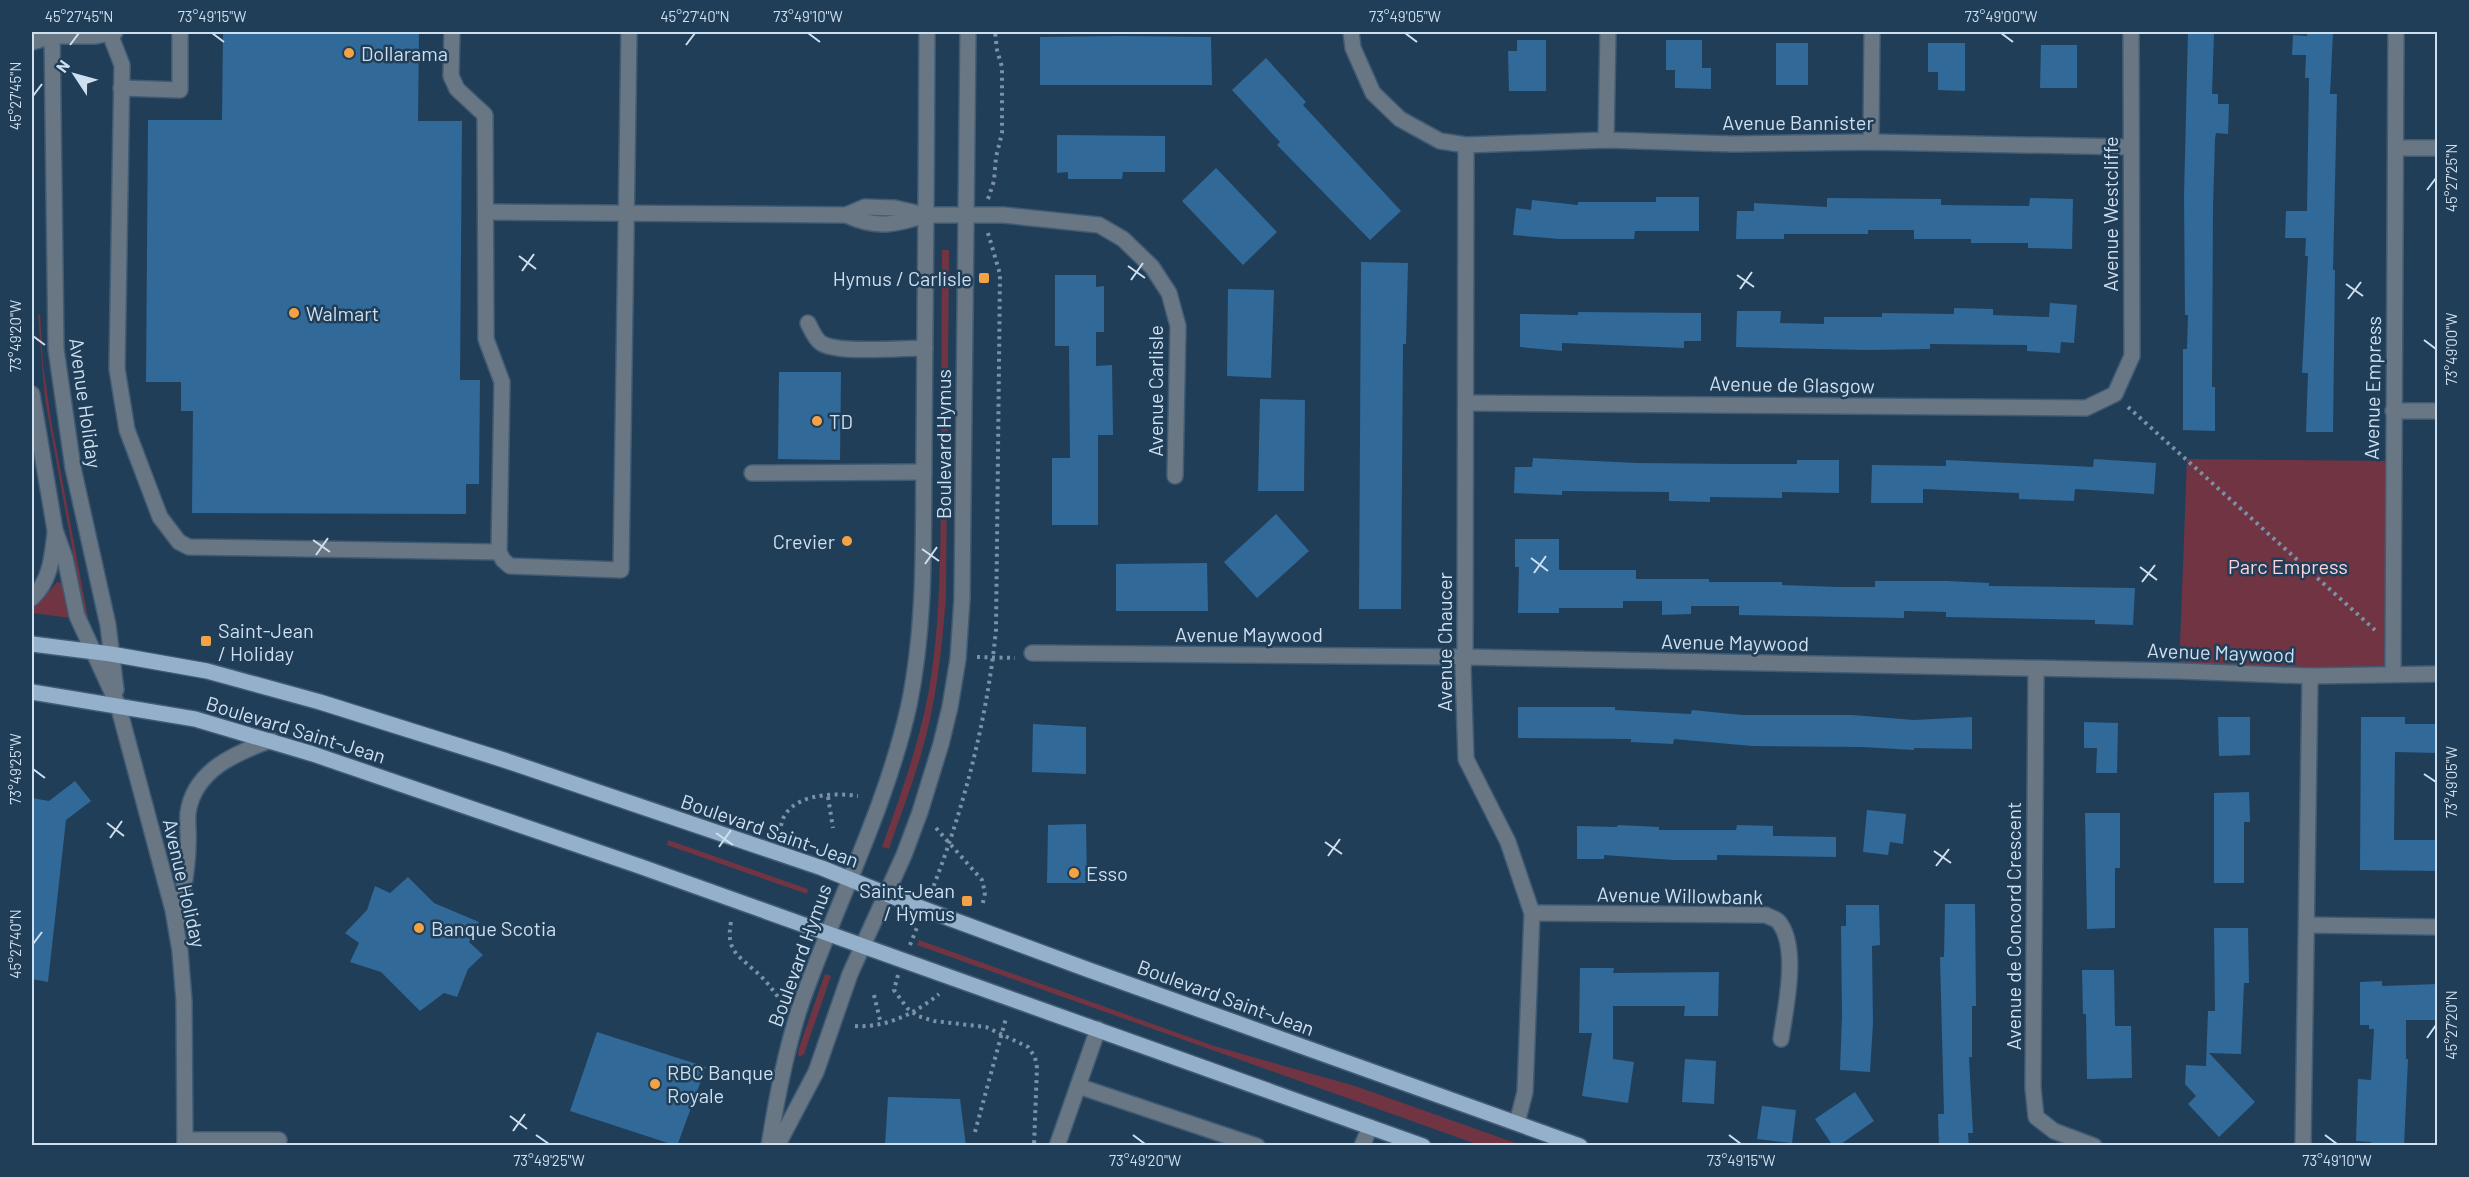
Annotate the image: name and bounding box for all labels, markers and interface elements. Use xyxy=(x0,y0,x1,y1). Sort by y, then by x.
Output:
text: 45°27'45"N xyxy=(45,7,113,25)
text: 73°49'15"W xyxy=(178,7,246,25)
text: 45°27'40"N xyxy=(660,7,730,25)
text: 73°49'10"W xyxy=(773,7,843,25)
text: 73°49'05"W xyxy=(1369,7,1441,25)
text: 73°49'00"W xyxy=(1965,7,2037,25)
place label: Dollarama xyxy=(361,41,448,65)
north arrow xyxy=(45,45,105,105)
marker: Dollarama xyxy=(342,46,356,60)
text: N xyxy=(52,56,73,76)
text: 45°27'45"N xyxy=(6,62,24,130)
street label: Avenue Bannister xyxy=(1722,110,1874,134)
street label: Avenue Westcliffe xyxy=(2098,136,2122,292)
text: 45°27'25"N xyxy=(2442,144,2460,212)
place label: Hymus / Carlisle xyxy=(833,266,972,290)
marker: Hymus / Carlisle xyxy=(977,271,991,285)
text: 73°49'20"W xyxy=(6,300,24,372)
place label: Walmart xyxy=(306,301,379,325)
marker: Walmart xyxy=(287,306,301,320)
text: 73°49'00"W xyxy=(2442,313,2460,385)
street label: Avenue Empress xyxy=(2359,316,2385,460)
street label: Avenue Carlisle xyxy=(1143,325,1167,457)
street label: Avenue Holiday xyxy=(65,336,107,470)
street label: Boulevard Hymus xyxy=(931,369,955,519)
street label: Avenue de Glasgow xyxy=(1709,371,1875,397)
place label: TD xyxy=(829,409,853,433)
marker: TD xyxy=(810,414,824,428)
place label: Crevier xyxy=(773,529,835,553)
marker: Crevier xyxy=(840,534,854,548)
park label: Parc Empress xyxy=(2228,554,2348,578)
street label: Avenue Chaucer xyxy=(1432,572,1456,712)
place label: Saint-Jean / Holiday xyxy=(218,618,314,665)
street label: Avenue Maywood xyxy=(1175,622,1323,646)
street label: Avenue Maywood xyxy=(1661,629,1809,655)
marker: Saint-Jean / Holiday xyxy=(199,634,213,648)
street label: Avenue Maywood xyxy=(2147,637,2295,667)
street label: Boulevard Saint-Jean xyxy=(203,690,389,768)
text: 73°49'25"W xyxy=(6,733,24,805)
text: 73°49'05"W xyxy=(2442,746,2460,818)
street label: Boulevard Saint-Jean xyxy=(678,788,862,872)
street label: Avenue de Concord Crescent xyxy=(2001,802,2025,1050)
street label: Avenue Holiday xyxy=(159,816,211,950)
place label: Esso xyxy=(1086,861,1128,885)
marker: Esso xyxy=(1067,866,1081,880)
place label: Saint-Jean / Hymus xyxy=(859,878,955,925)
street label: Boulevard Hymus xyxy=(762,880,836,1030)
street label: Avenue Willowbank xyxy=(1597,882,1763,908)
marker: Saint-Jean / Hymus xyxy=(960,894,974,908)
text: 45°27'40"N xyxy=(6,909,24,979)
place label: Banque Scotia xyxy=(431,916,556,940)
marker: Banque Scotia xyxy=(412,921,426,935)
street label: Boulevard Saint-Jean xyxy=(1134,954,1318,1040)
text: 45°27'20"N xyxy=(2442,990,2460,1060)
place label: RBC Banque Royale xyxy=(667,1060,774,1107)
marker: RBC Banque Royale xyxy=(648,1077,662,1091)
text: 73°49'25"W xyxy=(513,1151,585,1169)
text: 73°49'20"W xyxy=(1109,1151,1181,1169)
text: 73°49'15"W xyxy=(1707,1151,1775,1169)
text: 73°49'10"W xyxy=(2302,1151,2372,1169)

